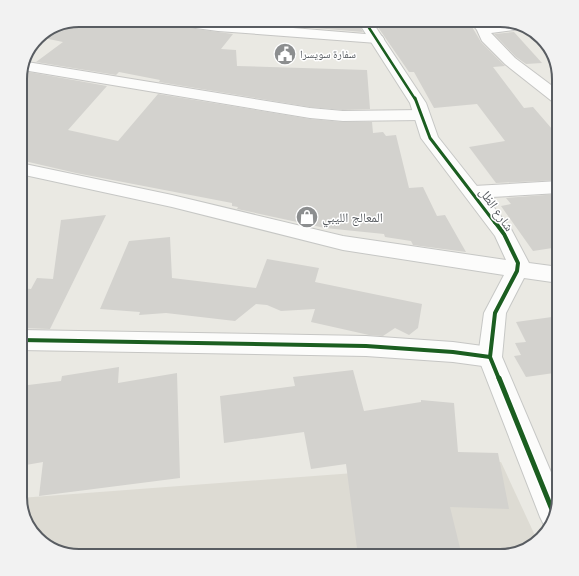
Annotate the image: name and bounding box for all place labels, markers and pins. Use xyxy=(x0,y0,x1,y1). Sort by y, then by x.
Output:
public building icon: سفارة سويسرا xyxy=(272,41,298,67)
place label: سفارة سويسرا xyxy=(300,48,356,61)
shop icon: المعالج الليبي xyxy=(294,204,320,230)
place label: المعالج الليبي xyxy=(322,210,383,228)

